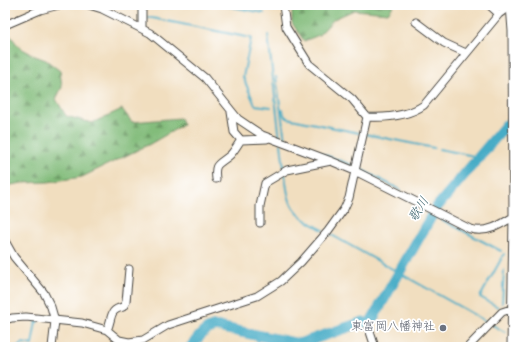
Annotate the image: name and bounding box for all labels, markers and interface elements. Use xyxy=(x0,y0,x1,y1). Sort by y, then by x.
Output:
water label: 歌川 xyxy=(406,194,433,225)
place label: 東富岡八幡神社 xyxy=(351,320,435,335)
marker: 東富岡八幡神社 xyxy=(438,323,448,333)

